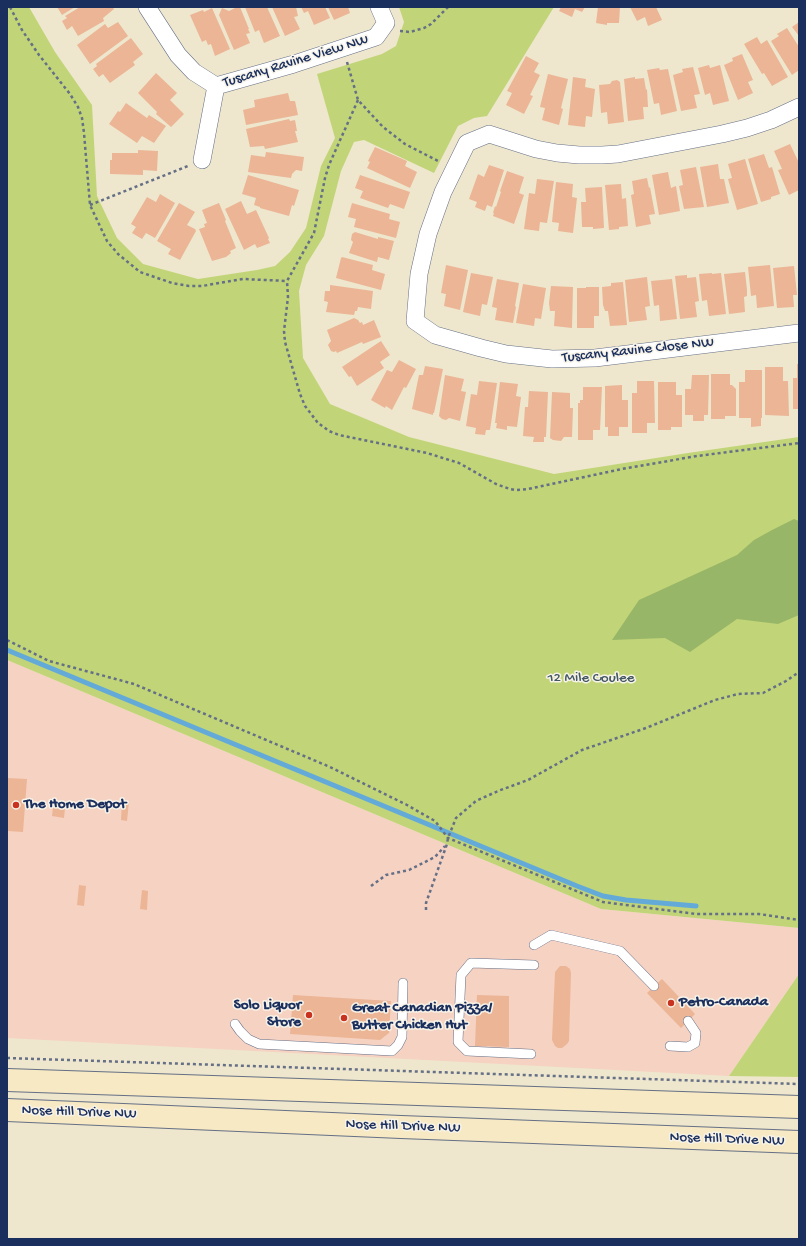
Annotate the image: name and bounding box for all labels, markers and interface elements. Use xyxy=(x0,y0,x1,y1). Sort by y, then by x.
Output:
street label: Tuscany Ravine View NW xyxy=(221,31,371,93)
street label: Tuscany Ravine Close NW xyxy=(561,334,715,368)
park label: 12 Mile Coulee xyxy=(548,670,634,688)
place label: The Home Depot xyxy=(24,796,126,814)
marker: The Home Depot xyxy=(11,800,21,810)
place label: Petro-Canada xyxy=(679,994,768,1012)
place label: Solo Liquor Store xyxy=(234,997,301,1032)
marker: Petro-Canada xyxy=(666,998,676,1008)
place label: Great Canadian Pizza/ Butter Chicken Hut xyxy=(352,1000,492,1035)
marker: Solo Liquor Store xyxy=(304,1010,314,1020)
marker: Great Canadian Pizza/ Butter Chicken Hut xyxy=(339,1013,349,1023)
street label: Nose Hill Drive NW xyxy=(21,1102,137,1124)
street label: Nose Hill Drive NW xyxy=(345,1116,461,1138)
street label: Nose Hill Drive NW xyxy=(669,1129,785,1151)

